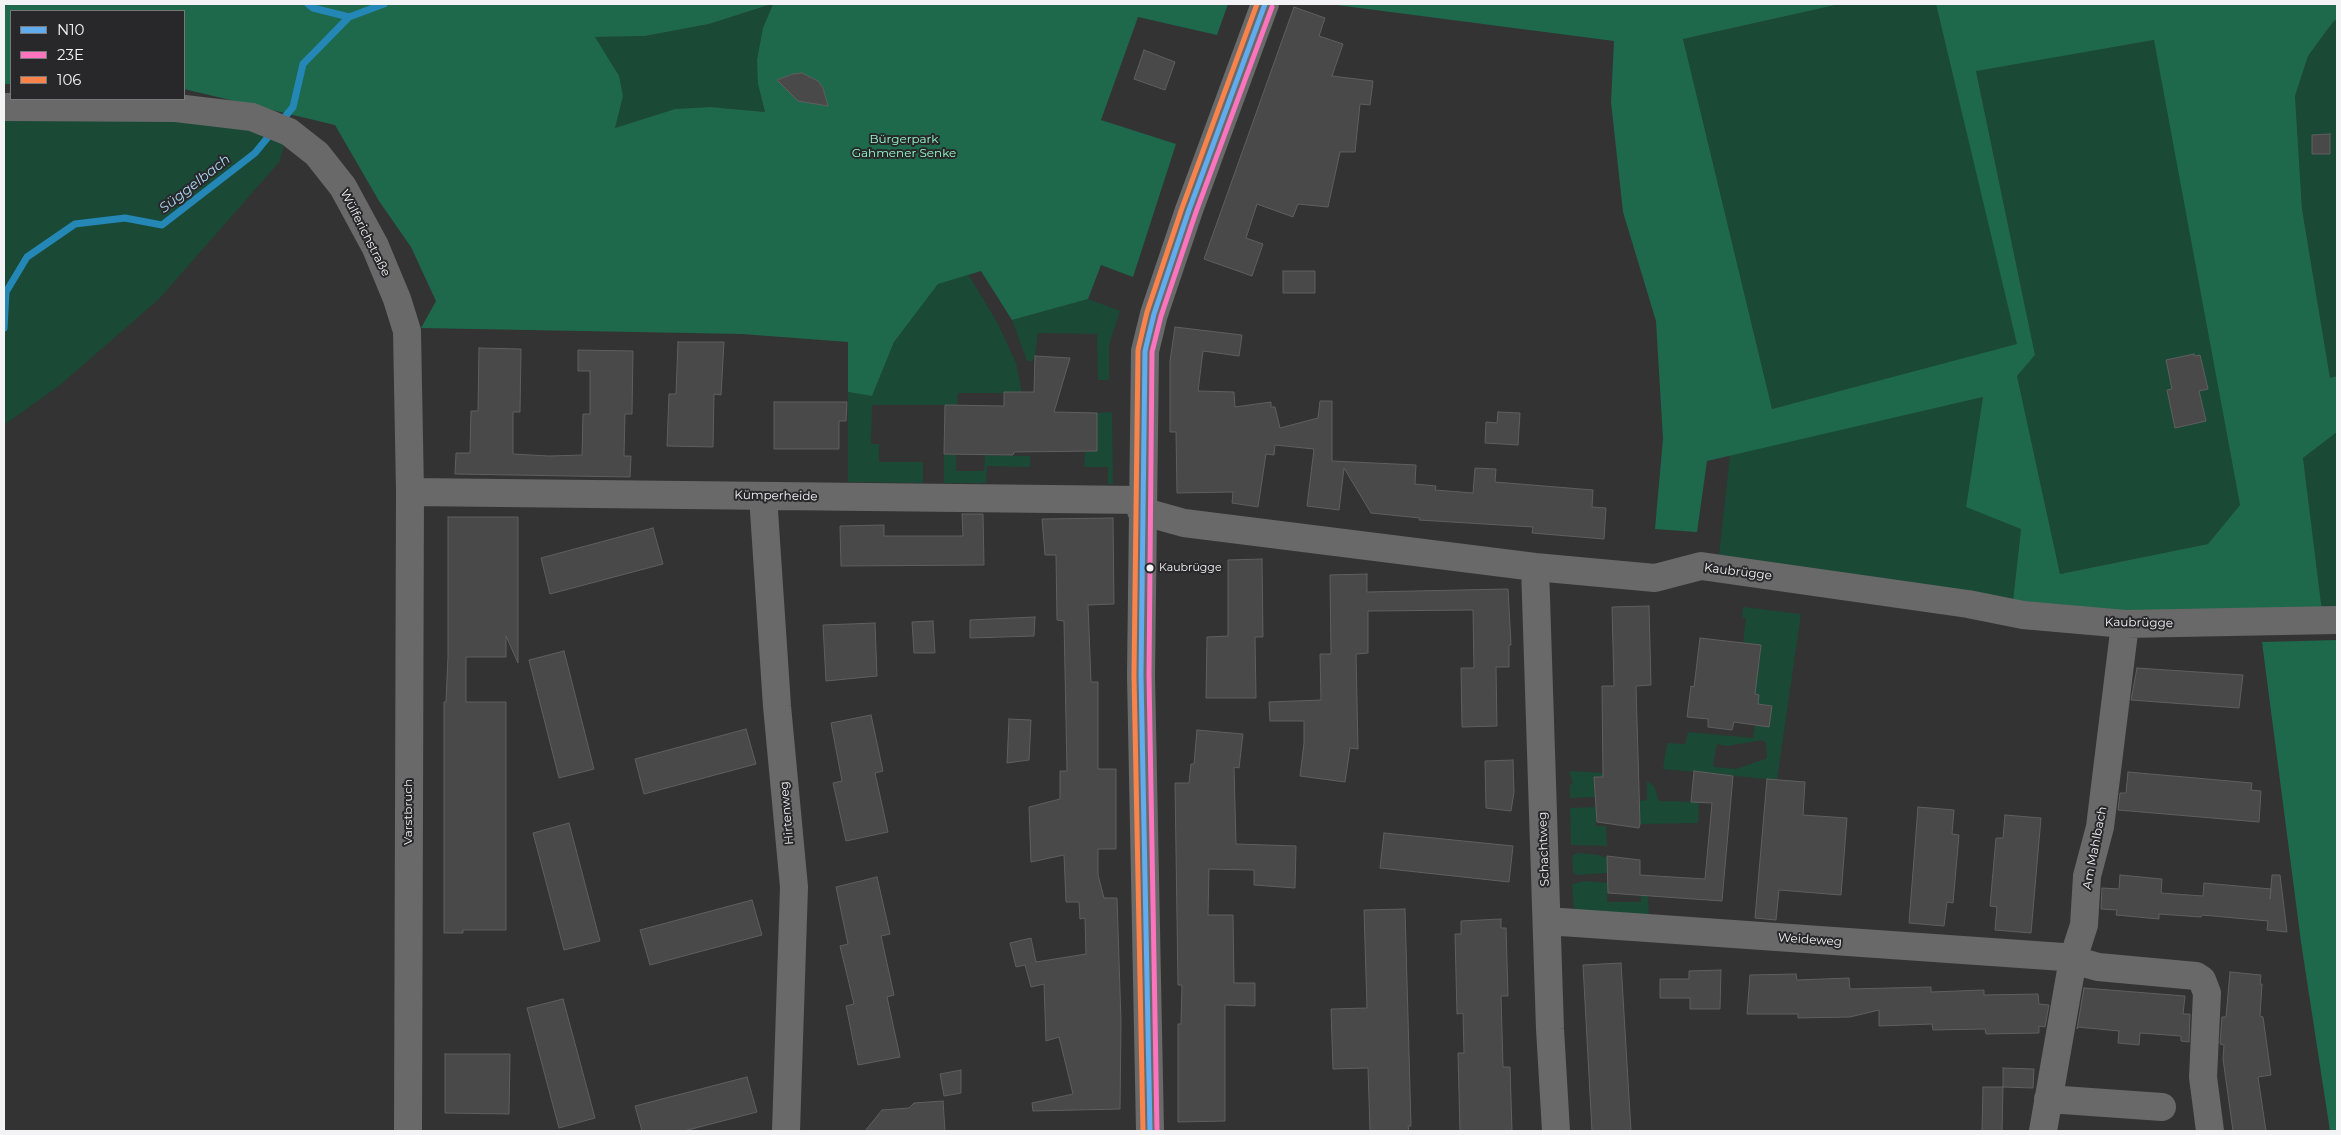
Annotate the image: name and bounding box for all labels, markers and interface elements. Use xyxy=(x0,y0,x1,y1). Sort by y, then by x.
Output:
legend xyxy=(10,10,185,100)
text: N10 xyxy=(57,20,85,39)
text: 23E xyxy=(57,45,84,64)
text: 106 xyxy=(57,70,81,89)
park label: Bürgerpark Gahmener Senke xyxy=(852,132,956,160)
water label: Süggelbach xyxy=(156,151,234,217)
street label: Wülferichstraße xyxy=(337,187,393,279)
street label: Kümperheide xyxy=(734,488,818,504)
place label: Kaubrügge xyxy=(1159,561,1222,575)
street label: Kaubrügge xyxy=(1703,561,1773,583)
marker: Kaubrügge xyxy=(1145,563,1155,573)
street label: Kaubrügge xyxy=(2105,615,2173,631)
street label: Varstbruch xyxy=(401,779,415,845)
street label: Hirtenweg xyxy=(777,781,797,845)
street label: Am Mahlbach xyxy=(2080,805,2110,891)
street label: Schachtweg xyxy=(1536,811,1552,887)
street label: Weideweg xyxy=(1777,931,1843,949)

